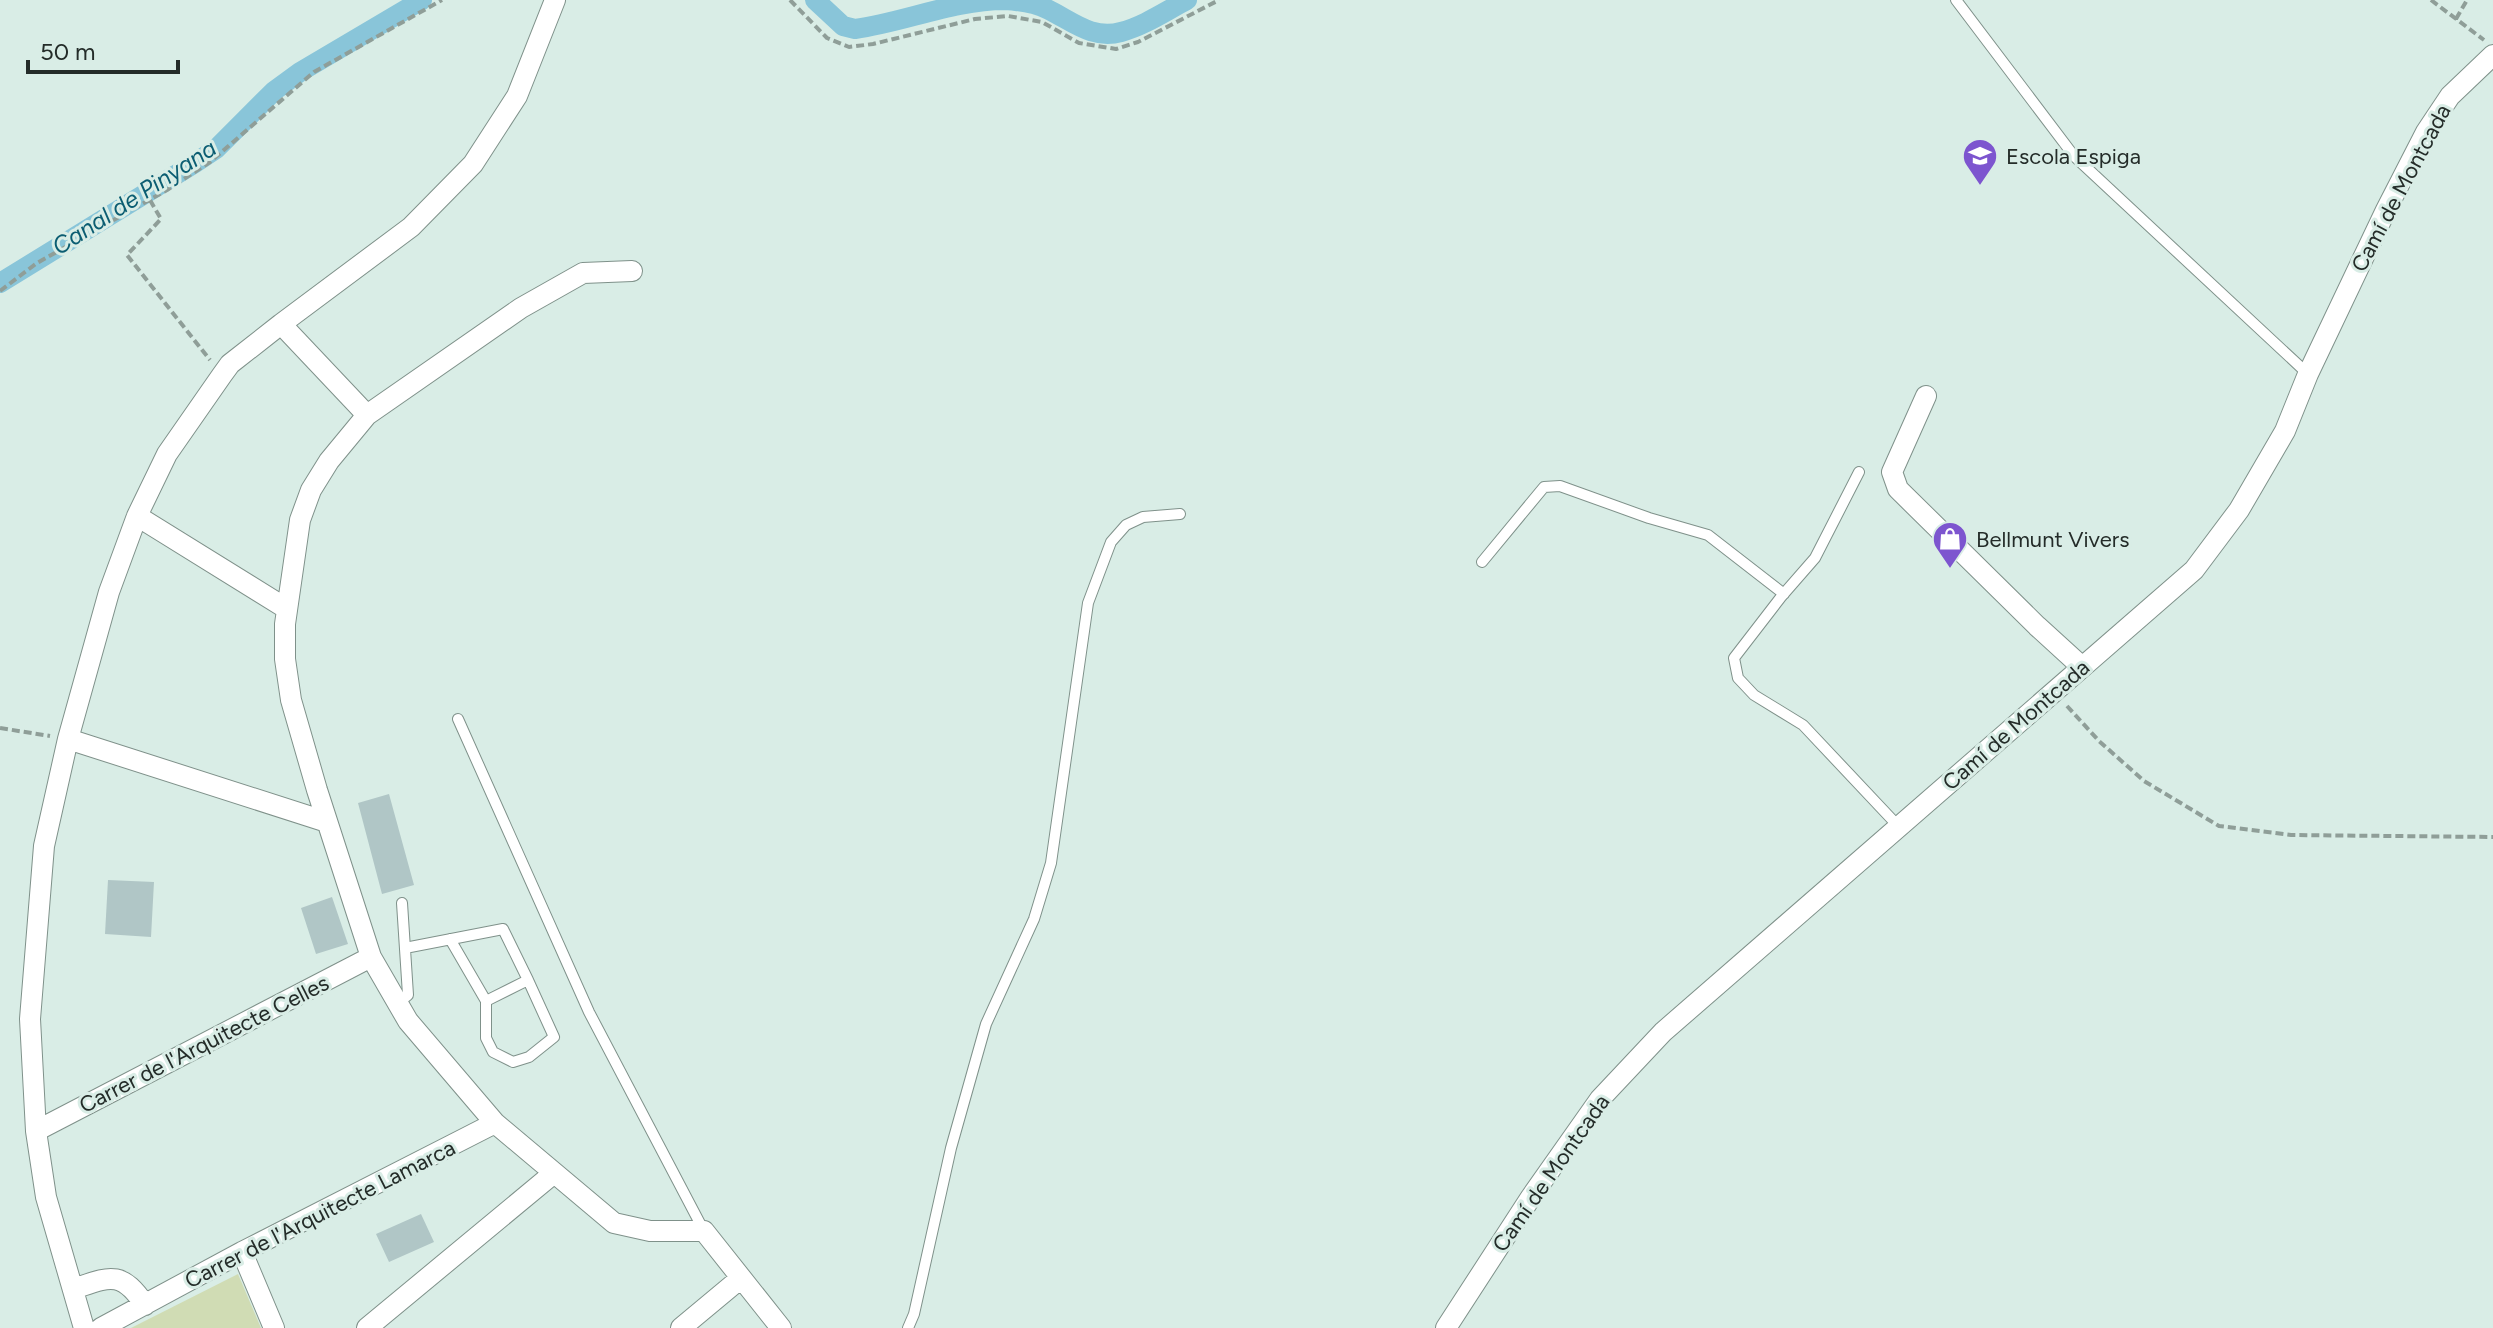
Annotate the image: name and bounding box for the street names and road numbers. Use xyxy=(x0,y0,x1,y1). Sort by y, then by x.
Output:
street label: Camí de Montcada xyxy=(2345,100,2457,276)
street label: Camí de Montcada xyxy=(1937,654,2095,796)
street label: Carrer de l'Arquitecte Celles xyxy=(75,969,333,1119)
street label: Camí de Montcada xyxy=(1487,1089,1615,1257)
street label: Carrer de l'Arquitecte Lamarca xyxy=(180,1134,460,1294)

